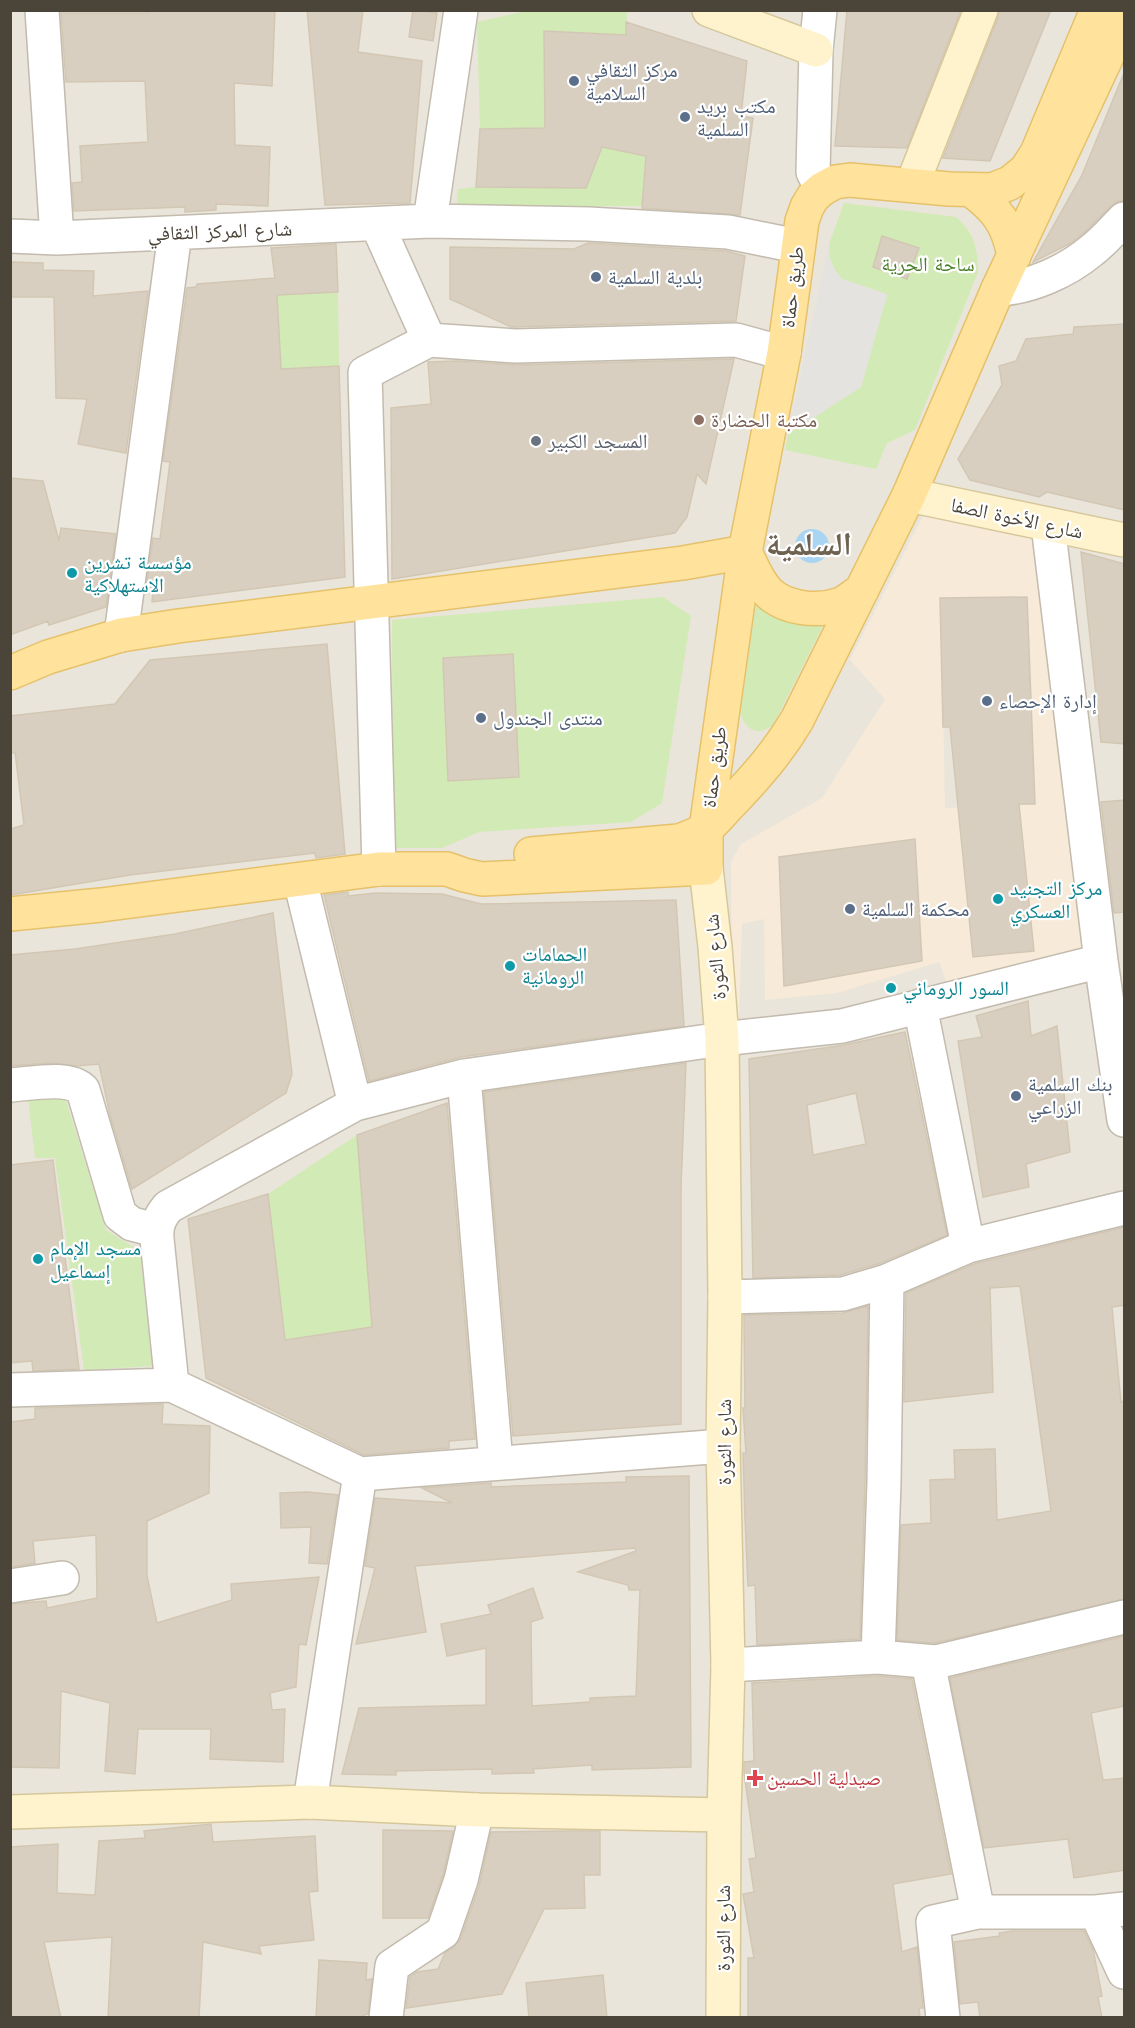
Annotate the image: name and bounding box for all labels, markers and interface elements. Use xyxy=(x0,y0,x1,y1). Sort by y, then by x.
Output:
place label: مركز الثقافي السلامية xyxy=(586,58,678,105)
marker: مركز الثقافي السلامية xyxy=(567,74,581,88)
place label: مكتب بريد السلمية xyxy=(697,94,776,141)
marker: مكتب بريد السلمية xyxy=(678,110,692,124)
street label: شارع المركز الثقافي xyxy=(147,216,293,250)
street label: طريق حماة xyxy=(775,245,809,329)
park label: ساحة الحرية xyxy=(881,252,975,276)
place label: بلدية السلمية xyxy=(608,265,702,289)
marker: بلدية السلمية xyxy=(589,270,603,284)
place label: مكتبة الحضارة xyxy=(711,408,817,432)
marker: مكتبة الحضارة xyxy=(692,413,706,427)
place label: المسجد الكبير xyxy=(547,429,647,453)
marker: المسجد الكبير xyxy=(529,434,543,448)
street label: شارع الأخوة الصفا xyxy=(949,492,1085,545)
district label: السلمية xyxy=(766,525,852,563)
place label: مؤسسة تشرين الاستهلاكية xyxy=(84,550,192,597)
marker: مؤسسة تشرين الاستهلاكية xyxy=(65,566,79,580)
place label: إدارة الإحصاء xyxy=(999,689,1097,715)
marker: إدارة الإحصاء xyxy=(980,694,994,708)
place label: منتدى الجندول xyxy=(493,706,603,730)
marker: منتدى الجندول xyxy=(474,711,488,725)
street label: طريق حماة xyxy=(696,725,732,809)
place label: مركز التجنيد العسكري xyxy=(1010,876,1102,927)
marker: مركز التجنيد العسكري xyxy=(991,892,1005,906)
place label: محكمة السلمية xyxy=(862,897,969,921)
marker: محكمة السلمية xyxy=(843,902,857,916)
street label: شارع الثورة xyxy=(699,913,732,1001)
place label: الحمامات الرومانية xyxy=(522,942,587,989)
marker: الحمامات الرومانية xyxy=(503,959,517,973)
place label: السور الروماني xyxy=(903,976,1009,1004)
marker: السور الروماني xyxy=(884,981,898,995)
place label: بنك السلمية الزراعي xyxy=(1028,1072,1113,1123)
marker: بنك السلمية الزراعي xyxy=(1009,1089,1023,1103)
place label: مسجد الإمام إسماعيل xyxy=(50,1236,141,1285)
marker: مسجد الإمام إسماعيل xyxy=(31,1252,45,1266)
street label: شارع الثورة xyxy=(712,1399,737,1485)
place label: صيدلية الحسين xyxy=(767,1766,881,1790)
marker: صيدلية الحسين xyxy=(748,1771,762,1785)
street label: شارع الثورة xyxy=(711,1885,736,1971)

